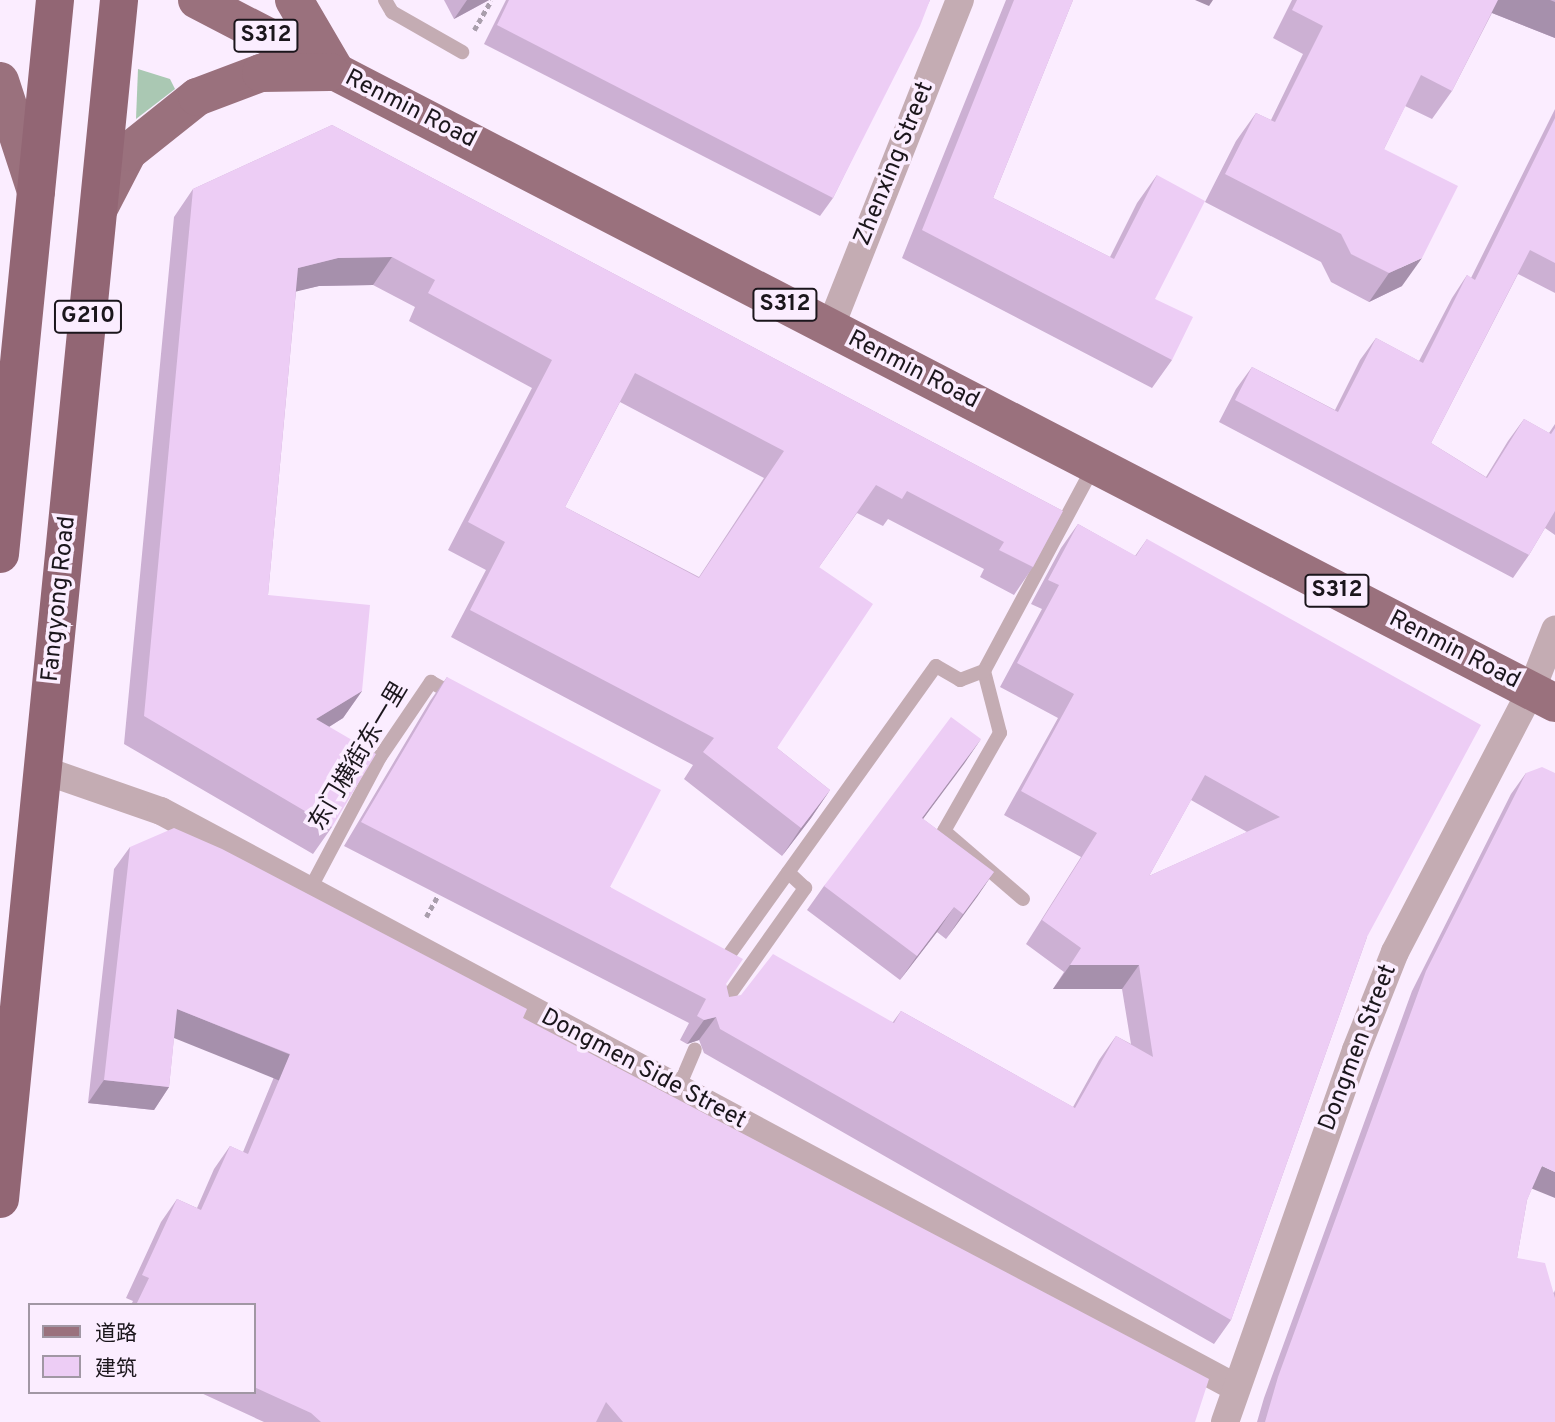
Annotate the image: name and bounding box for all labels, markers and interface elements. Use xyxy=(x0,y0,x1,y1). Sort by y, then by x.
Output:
road number: S312 xyxy=(233,17,299,56)
street label: Renmin Road xyxy=(340,65,480,155)
street label: Zhenxing Street xyxy=(849,78,941,250)
road number: S312 xyxy=(752,286,818,324)
road number: G210 xyxy=(53,298,123,336)
street label: Renmin Road xyxy=(843,326,983,416)
street label: Fangyong Road xyxy=(37,515,83,683)
road number: S312 xyxy=(1304,572,1370,610)
street label: Renmin Road xyxy=(1384,606,1524,696)
street label: 东门横街东一里 xyxy=(304,678,416,836)
street label: Dongmen Street xyxy=(1314,961,1404,1135)
street label: Dongmen Side Street xyxy=(535,1004,751,1136)
legend xyxy=(28,1303,256,1394)
text: 道路 xyxy=(95,1321,137,1348)
text: 建筑 xyxy=(95,1356,137,1383)

